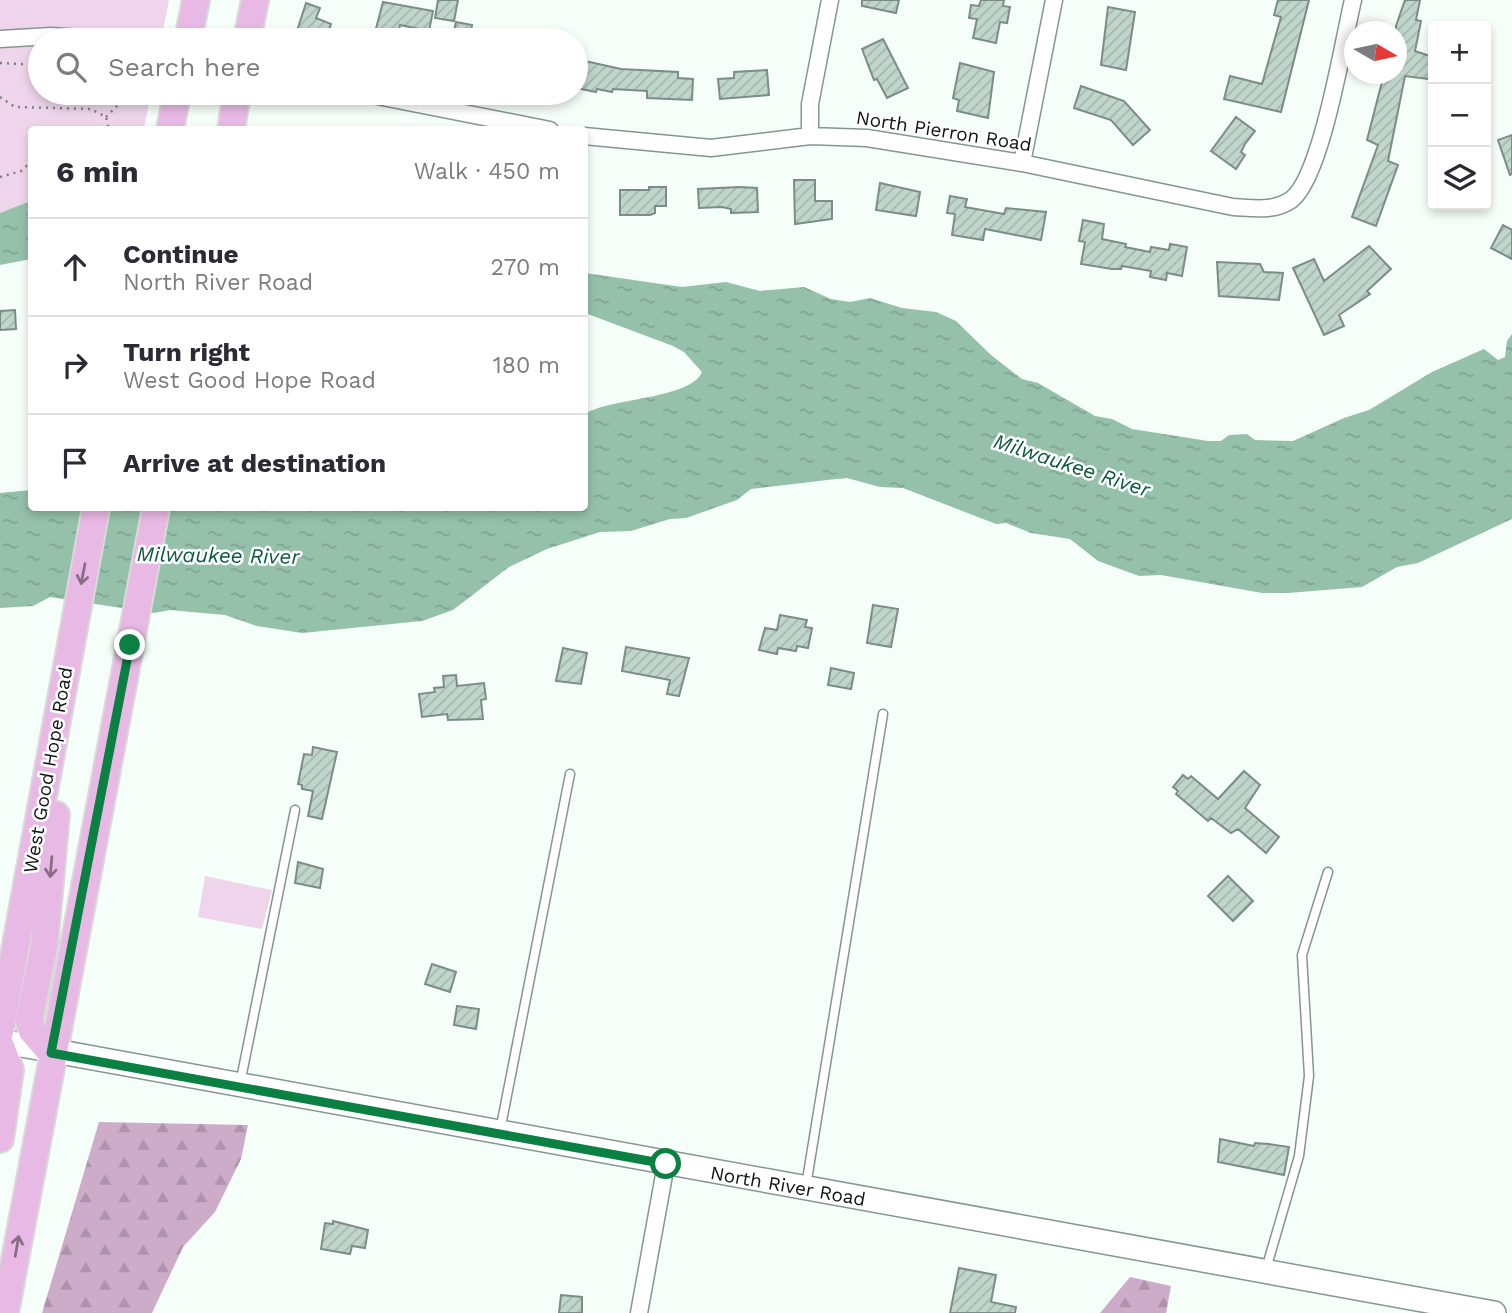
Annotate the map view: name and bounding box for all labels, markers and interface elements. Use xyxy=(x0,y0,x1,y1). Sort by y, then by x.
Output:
north arrow xyxy=(1344,21,1407,84)
map controls xyxy=(1428,21,1491,210)
button: + xyxy=(1428,21,1491,84)
search box xyxy=(28,28,588,105)
icon: search xyxy=(52,48,90,86)
text: Search here xyxy=(108,52,260,82)
button: − xyxy=(1428,84,1491,147)
street label: North Pierron Road xyxy=(855,106,1033,156)
button: layers xyxy=(1428,147,1491,210)
text: 6 min xyxy=(56,154,139,189)
text: Walk · 450 m xyxy=(414,158,560,185)
text: Continue xyxy=(123,239,239,269)
icon: ahead xyxy=(56,248,94,286)
text: 270 m xyxy=(491,254,560,281)
text: North River Road xyxy=(123,269,313,296)
text: Turn right xyxy=(123,337,250,367)
icon: right xyxy=(56,346,94,384)
text: 180 m xyxy=(493,352,560,379)
text: West Good Hope Road xyxy=(123,367,376,394)
water label: Milwaukee River xyxy=(991,428,1154,502)
icon: arrive xyxy=(56,444,94,482)
text: Arrive at destination xyxy=(123,448,386,478)
water label: Milwaukee River xyxy=(136,541,301,569)
one-way arrow xyxy=(76,562,89,585)
route end xyxy=(114,629,145,660)
street label: West Good Hope Road xyxy=(19,665,77,875)
one-way arrow xyxy=(44,855,57,878)
route start xyxy=(650,1148,681,1179)
street label: North River Road xyxy=(709,1161,867,1211)
one-way arrow xyxy=(11,1235,24,1258)

